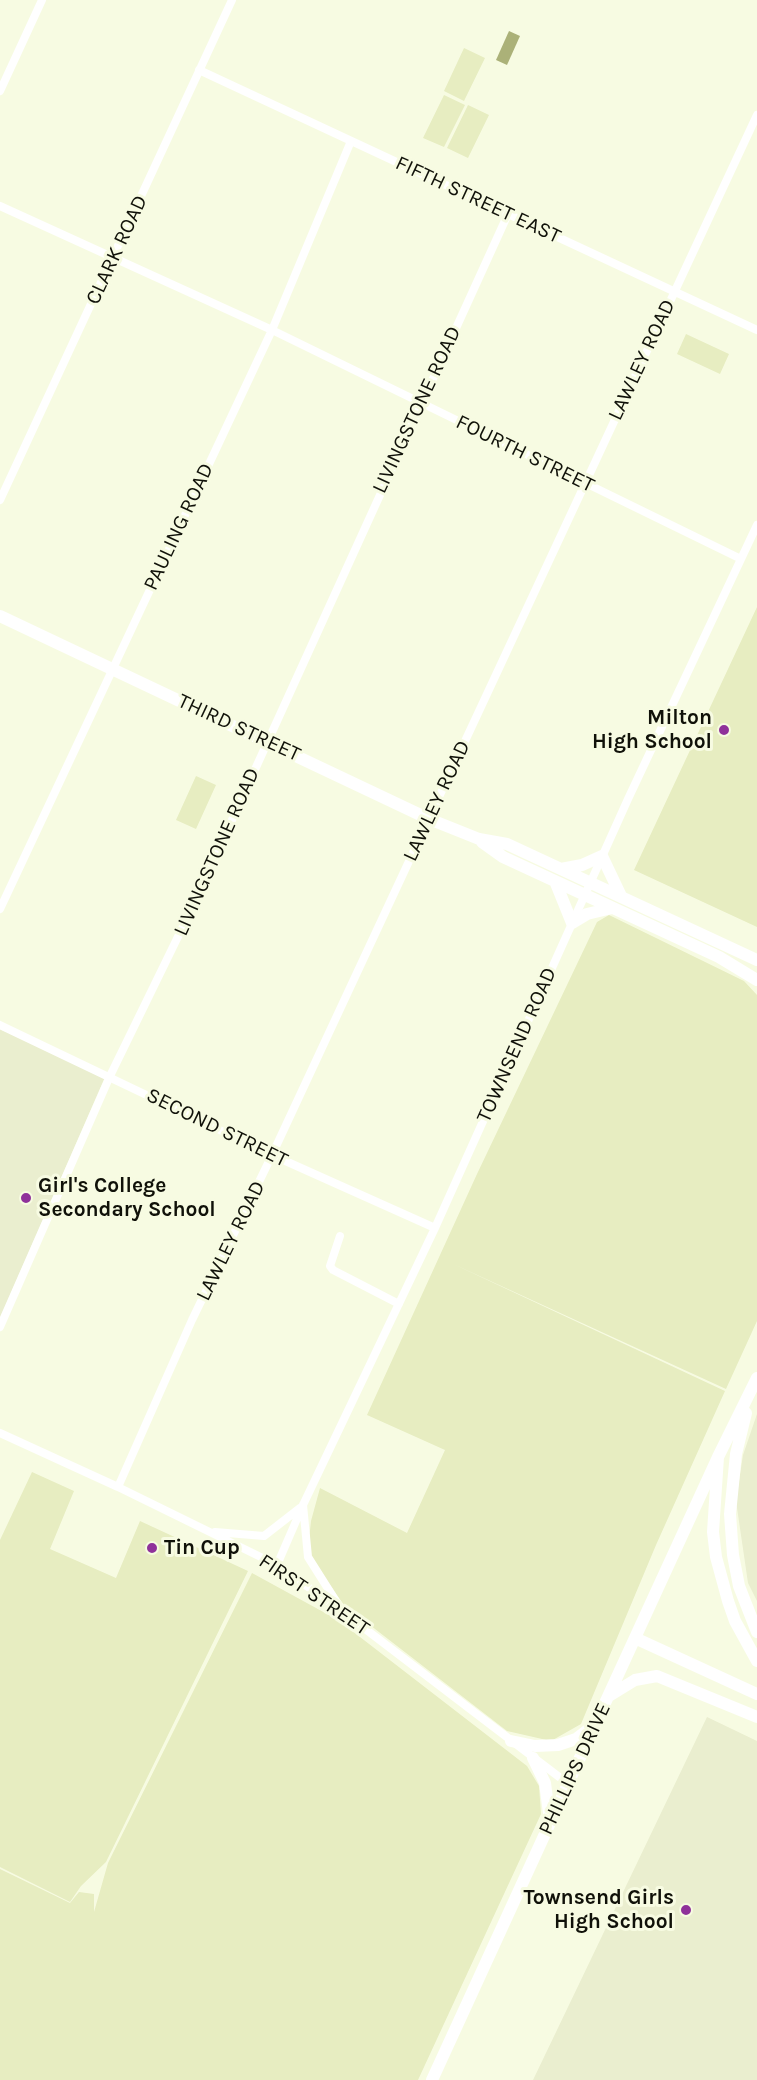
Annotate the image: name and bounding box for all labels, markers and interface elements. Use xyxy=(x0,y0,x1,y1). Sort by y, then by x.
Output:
street label: FIFTH STREET EAST xyxy=(391,151,565,249)
street label: CLARK ROAD xyxy=(81,191,153,309)
street label: LAWLEY ROAD xyxy=(603,296,681,424)
street label: LIVINGSTONE ROAD xyxy=(367,322,467,498)
street label: FOURTH STREET xyxy=(452,410,598,498)
street label: PAULING ROAD xyxy=(139,459,219,595)
street label: THIRD STREET xyxy=(174,689,304,767)
place label: Milton High School xyxy=(592,705,712,755)
marker: Milton High School xyxy=(717,723,731,737)
street label: LAWLEY ROAD xyxy=(398,737,476,865)
street label: LIVINGSTONE ROAD xyxy=(169,764,265,940)
street label: TOWNSEND ROAD xyxy=(471,963,563,1127)
street label: SECOND STREET xyxy=(142,1083,292,1173)
place label: Girl's College Secondary School xyxy=(38,1173,216,1223)
street label: LAWLEY ROAD xyxy=(191,1177,271,1305)
marker: Girl's College Secondary School xyxy=(19,1191,33,1205)
place label: Tin Cup xyxy=(164,1535,240,1561)
marker: Tin Cup xyxy=(145,1541,159,1555)
street label: FIRST STREET xyxy=(254,1549,374,1641)
street label: PHILLIPS DRIVE xyxy=(533,1699,617,1839)
place label: Townsend Girls High School xyxy=(524,1885,674,1935)
marker: Townsend Girls High School xyxy=(679,1903,693,1917)

